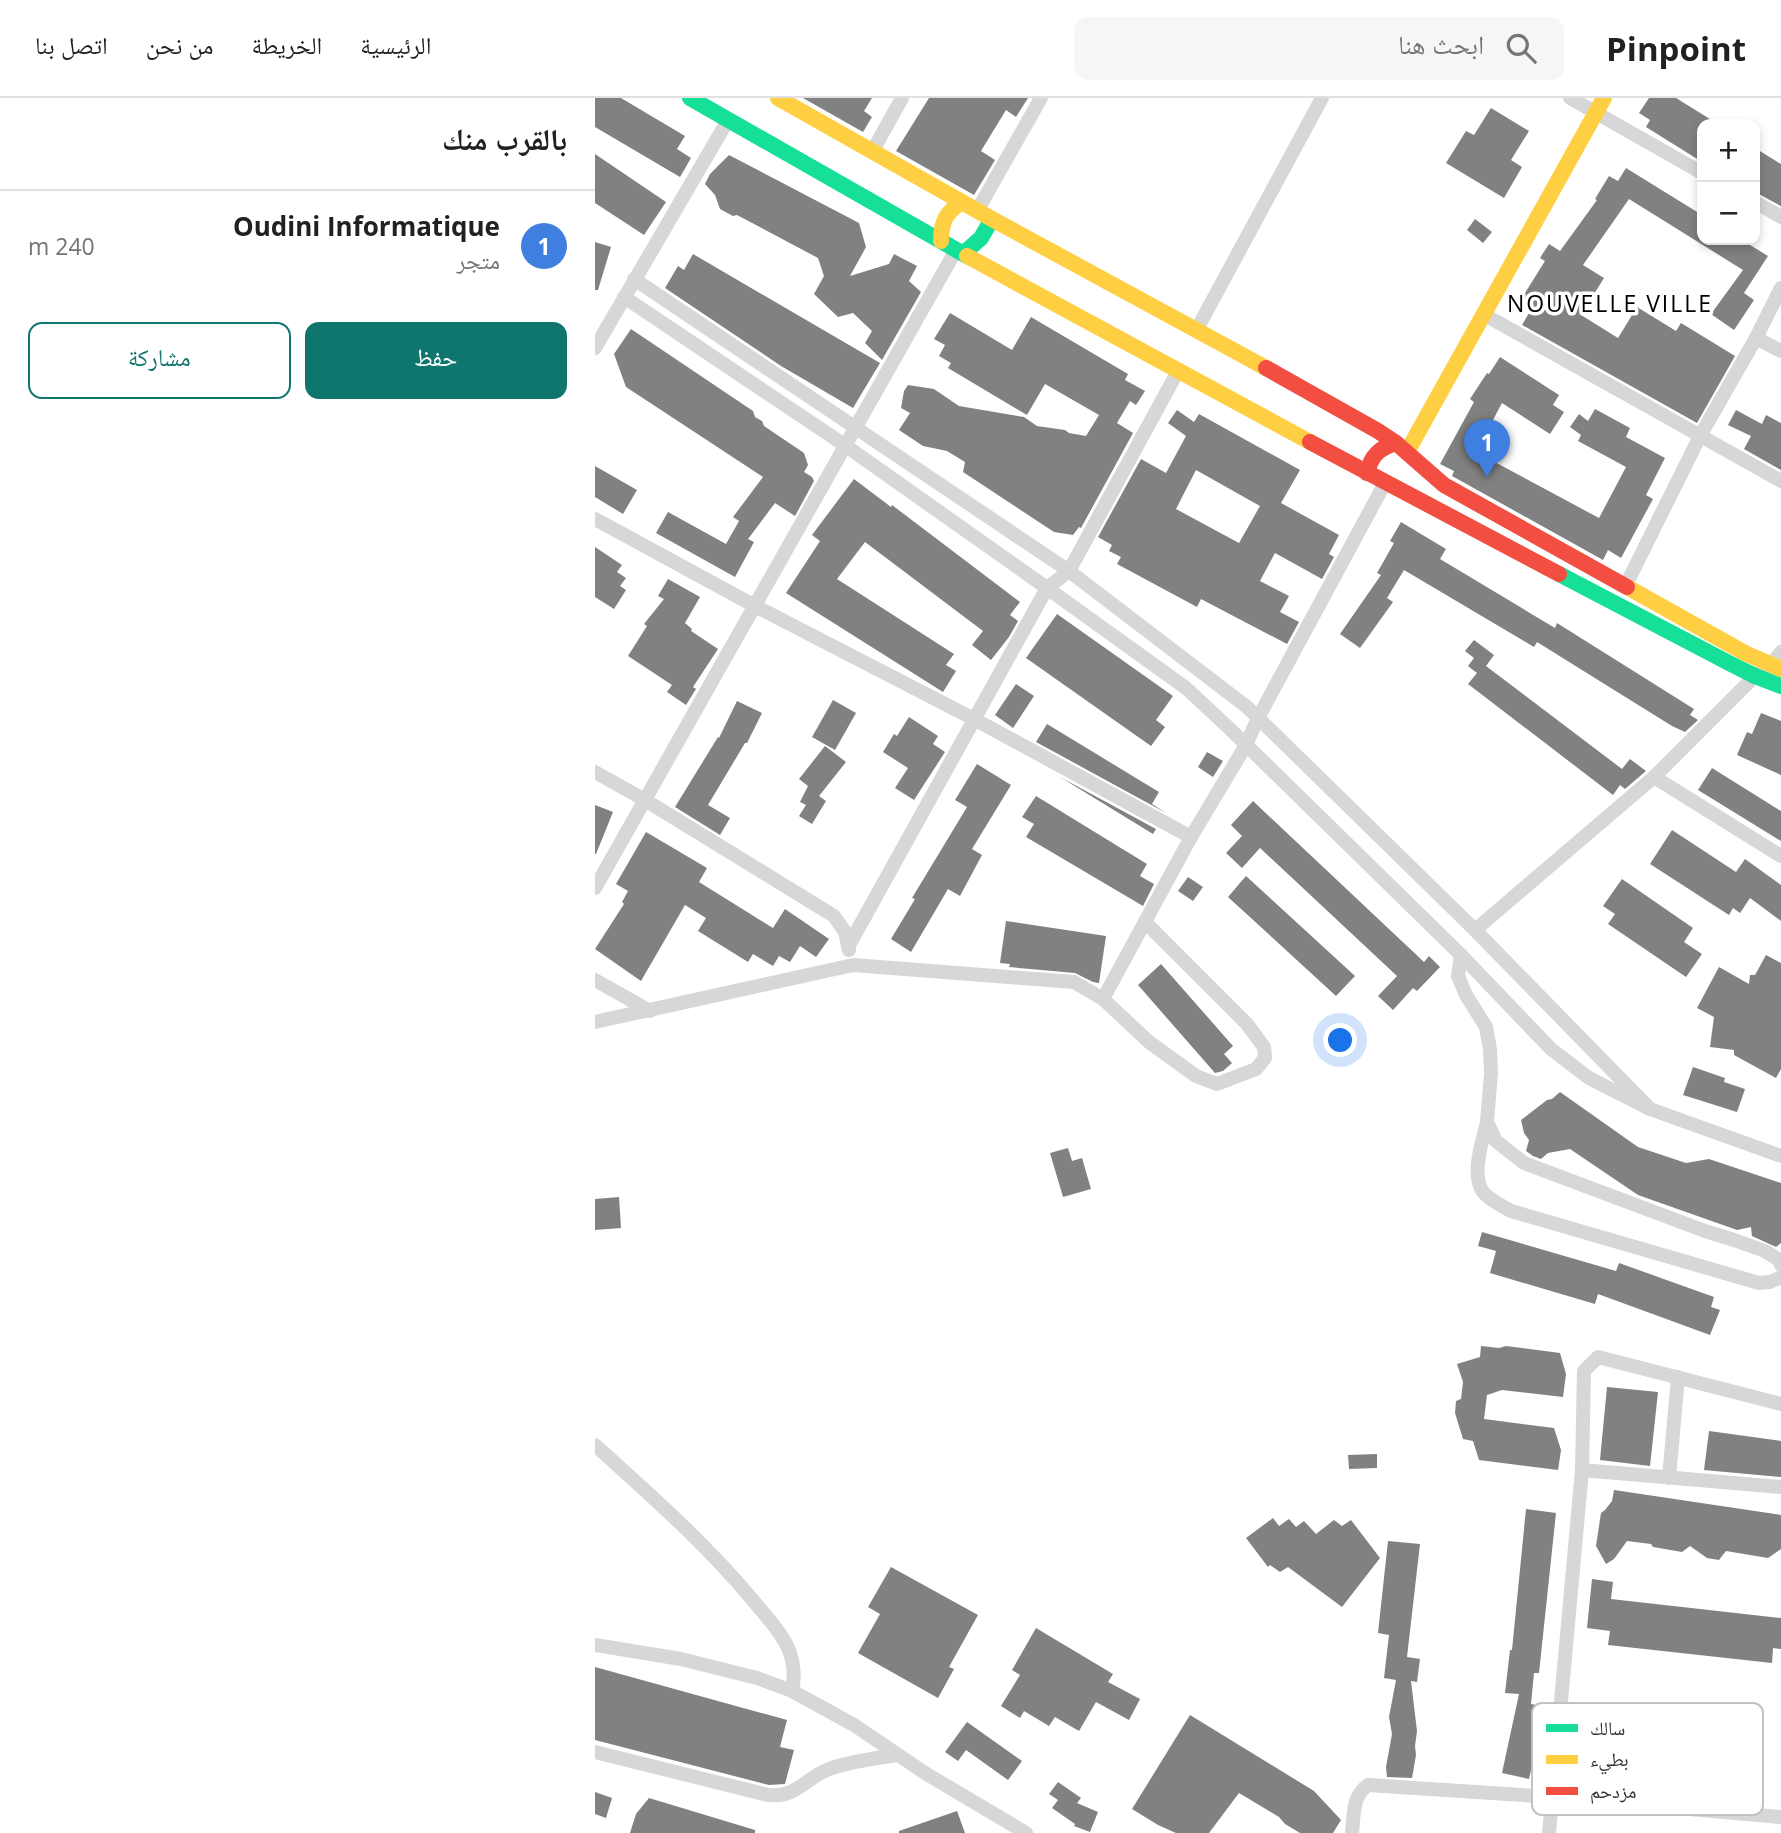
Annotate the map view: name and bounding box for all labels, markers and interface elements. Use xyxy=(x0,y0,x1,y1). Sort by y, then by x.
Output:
search box xyxy=(1074,17,1564,80)
text: ابحث هنا xyxy=(1398,26,1484,62)
text: Pinpoint xyxy=(1606,26,1746,71)
text: اتصل بنا xyxy=(35,28,108,61)
text: من نحن xyxy=(146,28,214,61)
text: الخريطة xyxy=(252,28,322,61)
text: الرئيسية xyxy=(360,28,431,61)
icon: search xyxy=(1502,29,1540,67)
text: بالقرب منك xyxy=(442,118,567,159)
map controls xyxy=(1697,119,1760,245)
button: + xyxy=(1697,119,1760,182)
button: − xyxy=(1697,182,1760,245)
text: Oudini Informatique xyxy=(233,208,500,244)
text: 240 m xyxy=(28,230,95,262)
text: 1 xyxy=(537,230,551,262)
text: متجر xyxy=(457,244,500,276)
district label: NOUVELLE VILLE xyxy=(1507,287,1713,319)
button: مشاركة xyxy=(28,322,291,399)
button: حفظ xyxy=(305,322,567,399)
pin: 1 xyxy=(1464,419,1510,477)
your location xyxy=(1323,1023,1357,1057)
legend xyxy=(1532,1703,1763,1815)
text: سالك xyxy=(1590,1715,1625,1741)
text: بطيء xyxy=(1590,1746,1629,1775)
text: مزدحم xyxy=(1590,1778,1636,1804)

